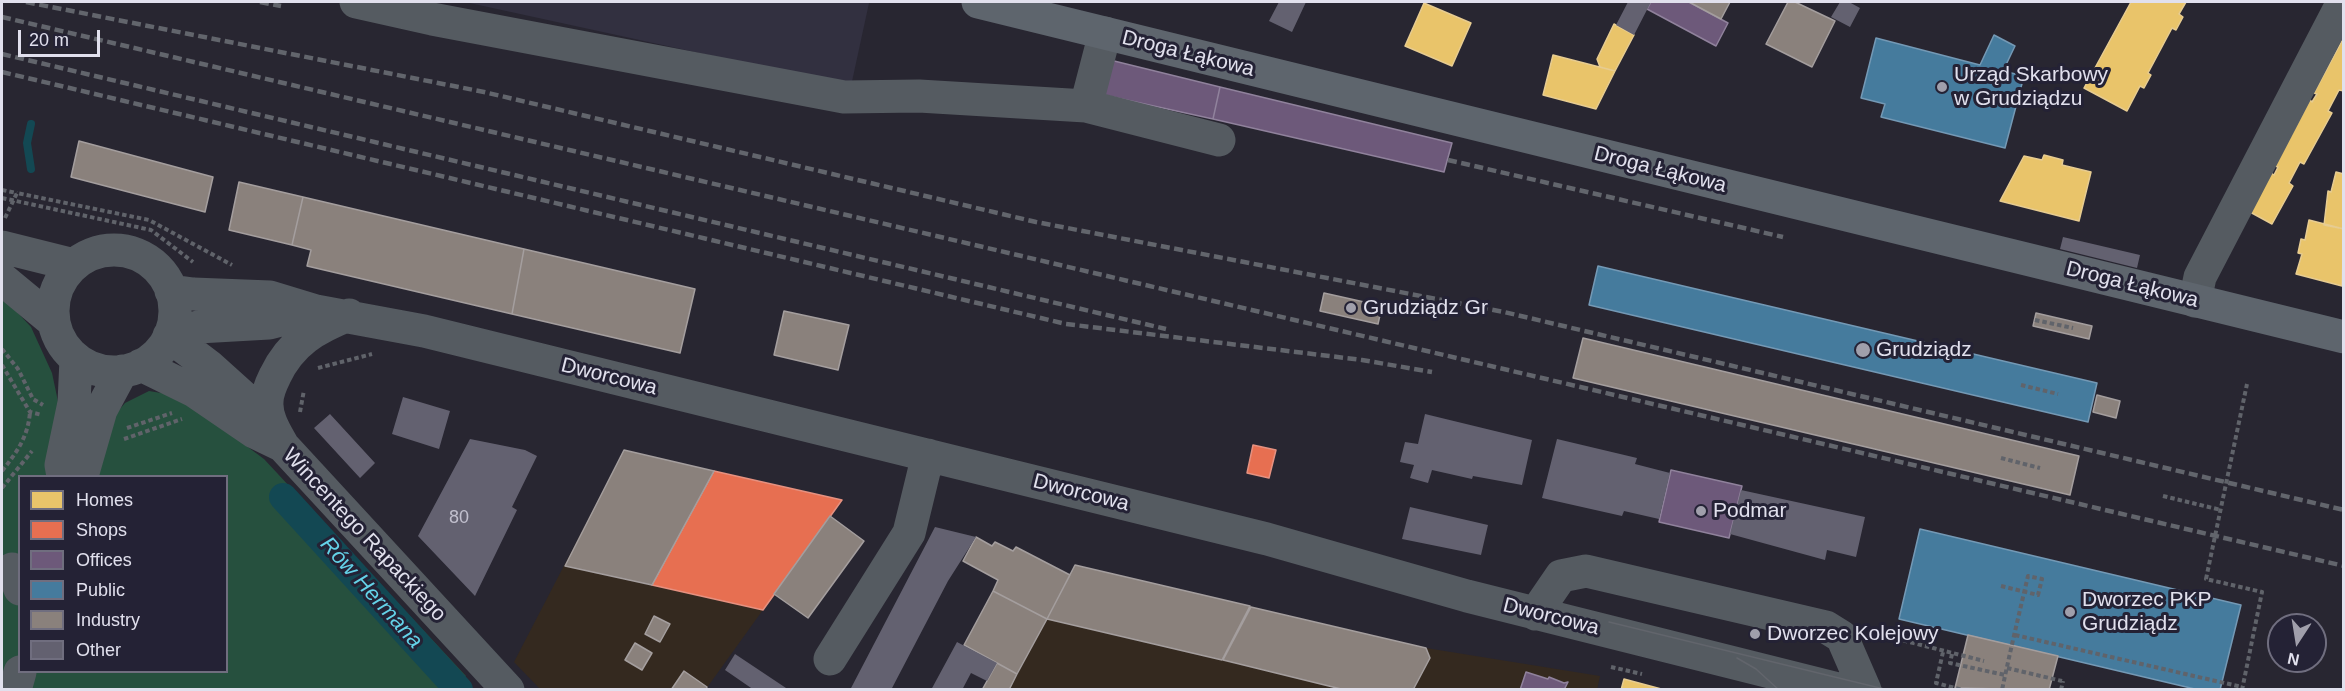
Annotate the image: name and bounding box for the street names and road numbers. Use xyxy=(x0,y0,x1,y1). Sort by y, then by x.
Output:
street label: Droga Łąkowa xyxy=(1119,25,1257,83)
street label: Droga Łąkowa xyxy=(1591,141,1729,199)
street label: Droga Łąkowa xyxy=(2063,256,2201,314)
street label: Dworcowa xyxy=(558,353,660,401)
street label: Wincentego Rapackiego xyxy=(277,443,451,627)
street label: Dworcowa xyxy=(1030,469,1132,517)
street label: Dworcowa xyxy=(1500,593,1602,641)

